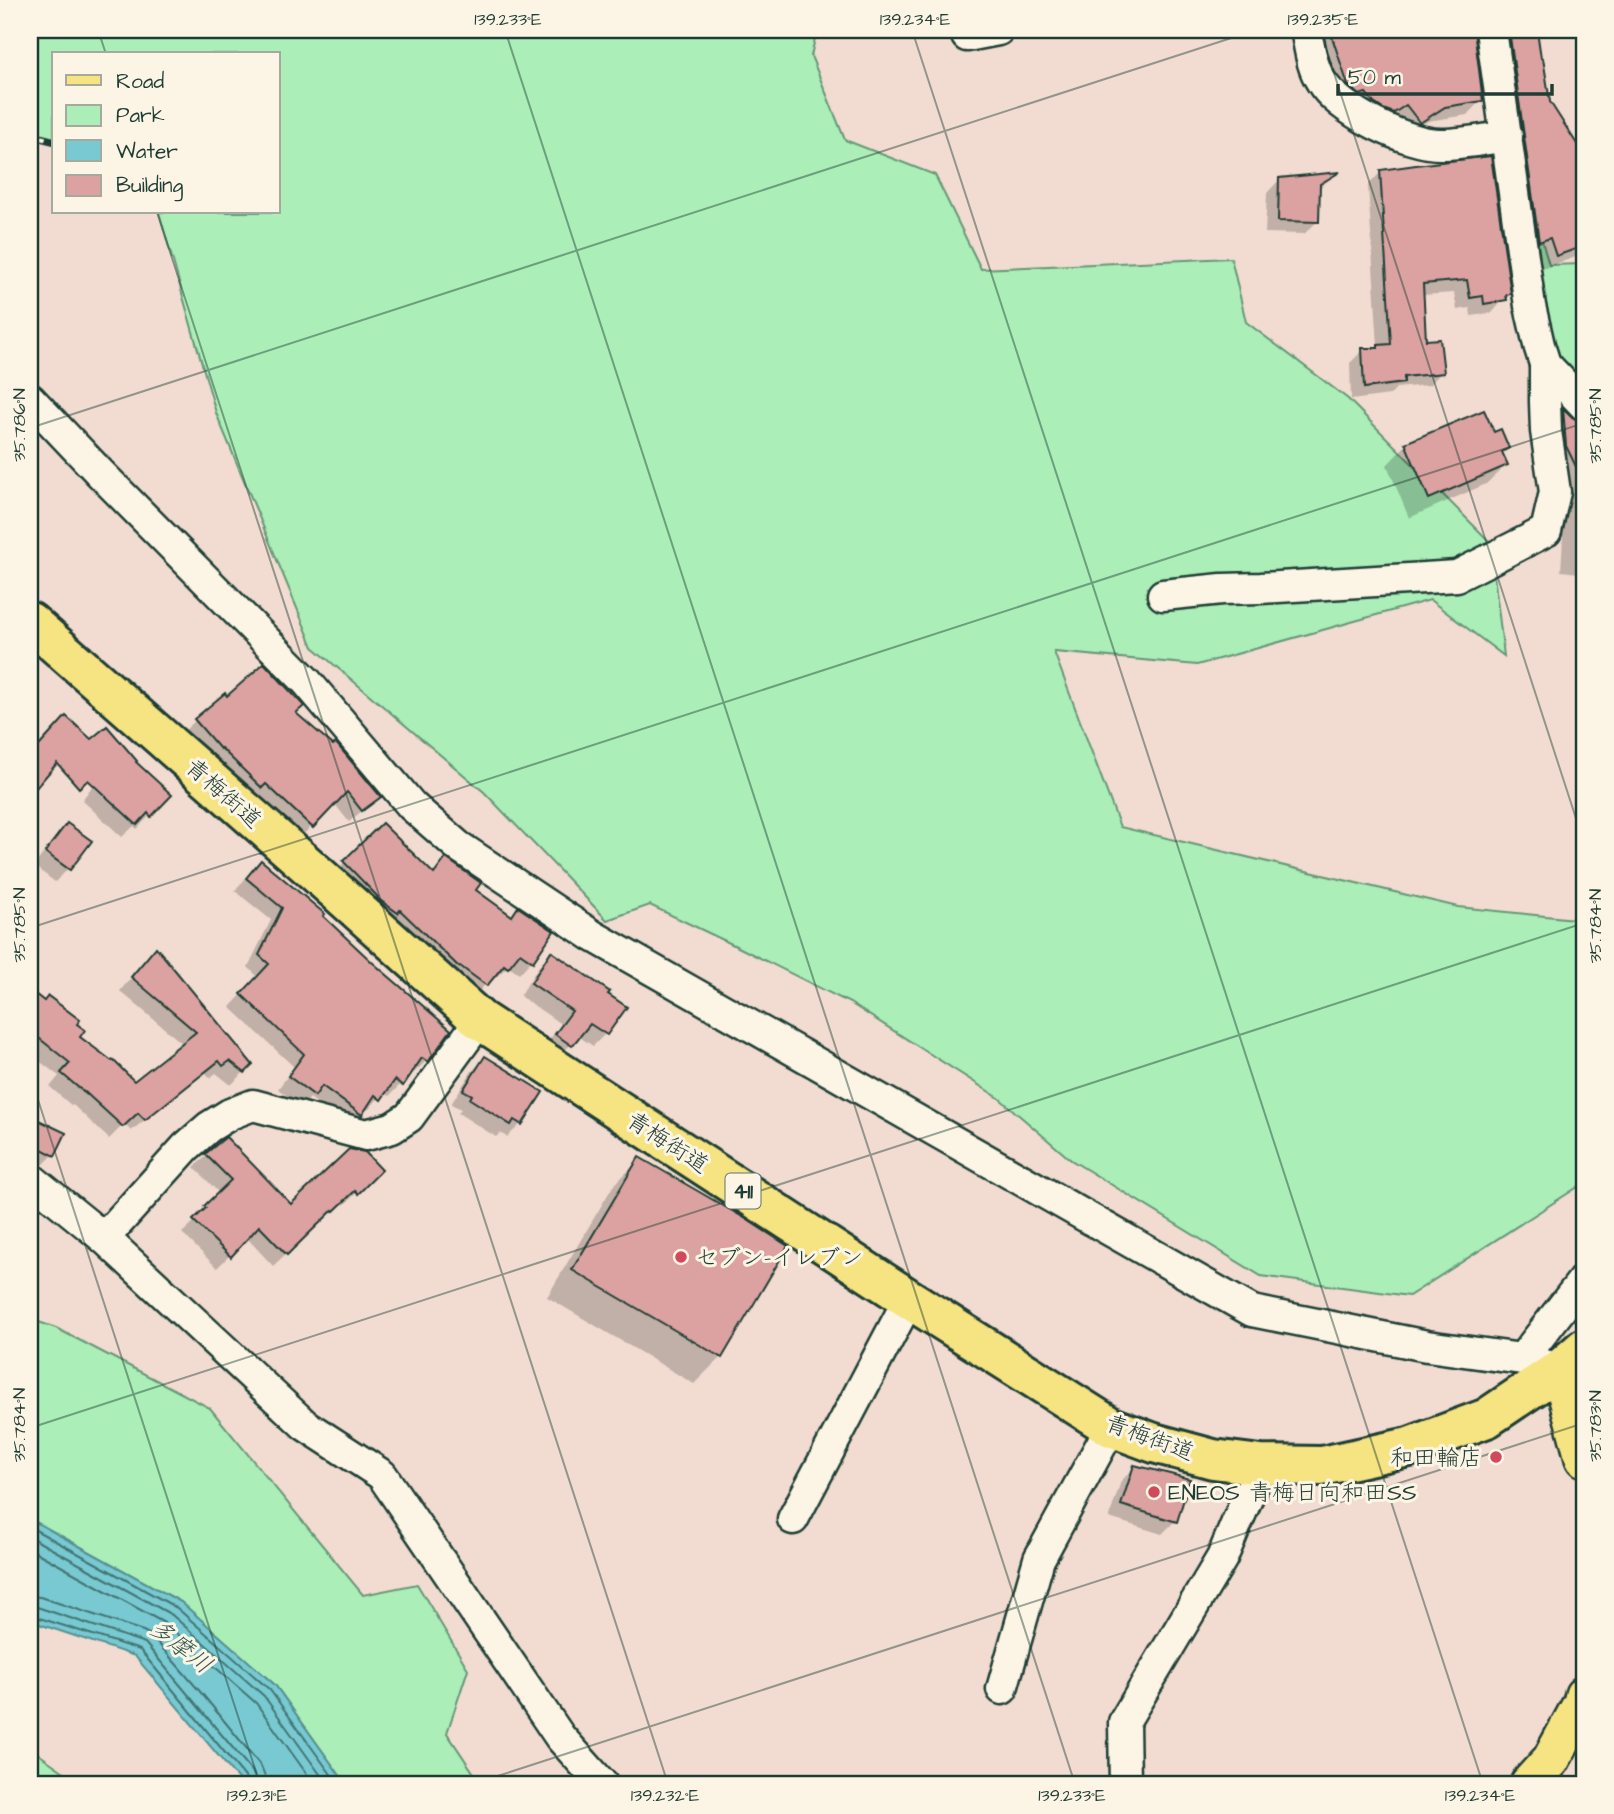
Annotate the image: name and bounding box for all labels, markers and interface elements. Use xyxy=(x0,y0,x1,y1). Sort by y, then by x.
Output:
text: 139.233°E xyxy=(474,7,542,32)
text: 139.234°E xyxy=(880,7,951,32)
text: 139.235°E xyxy=(1287,7,1359,32)
legend xyxy=(52,52,280,214)
scale bar xyxy=(1338,52,1551,96)
text: 50 m xyxy=(1348,63,1402,92)
text: Road xyxy=(116,67,164,96)
text: Park xyxy=(116,101,165,130)
text: Water xyxy=(116,137,178,166)
text: Building xyxy=(116,171,184,202)
text: 35.786°N xyxy=(7,388,32,462)
text: 35.785°N xyxy=(1583,388,1608,464)
street label: 青梅街道 xyxy=(178,752,269,836)
text: 35.785°N xyxy=(7,887,32,963)
text: 35.784°N xyxy=(1583,889,1608,963)
street label: 青梅街道 xyxy=(620,1104,715,1181)
road number: 411 xyxy=(726,1174,760,1208)
place label: セブン-イレブン xyxy=(695,1242,863,1274)
marker: セブン-イレブン xyxy=(673,1249,689,1265)
text: 35.784°N xyxy=(7,1388,32,1462)
text: 35.783°N xyxy=(1583,1390,1608,1462)
street label: 青梅街道 xyxy=(1101,1407,1198,1469)
place label: 和田輪店 xyxy=(1390,1442,1482,1474)
marker: 和田輪店 xyxy=(1488,1449,1504,1465)
place label: ENEOS 青梅日向和田SS xyxy=(1168,1477,1417,1509)
marker: ENEOS 青梅日向和田SS xyxy=(1146,1484,1162,1500)
water label: 多摩川 xyxy=(142,1611,219,1682)
text: 139.231°E xyxy=(227,1783,288,1808)
text: 139.232°E xyxy=(631,1783,700,1808)
text: 139.233°E xyxy=(1038,1783,1106,1808)
text: 139.234°E xyxy=(1445,1783,1516,1808)

